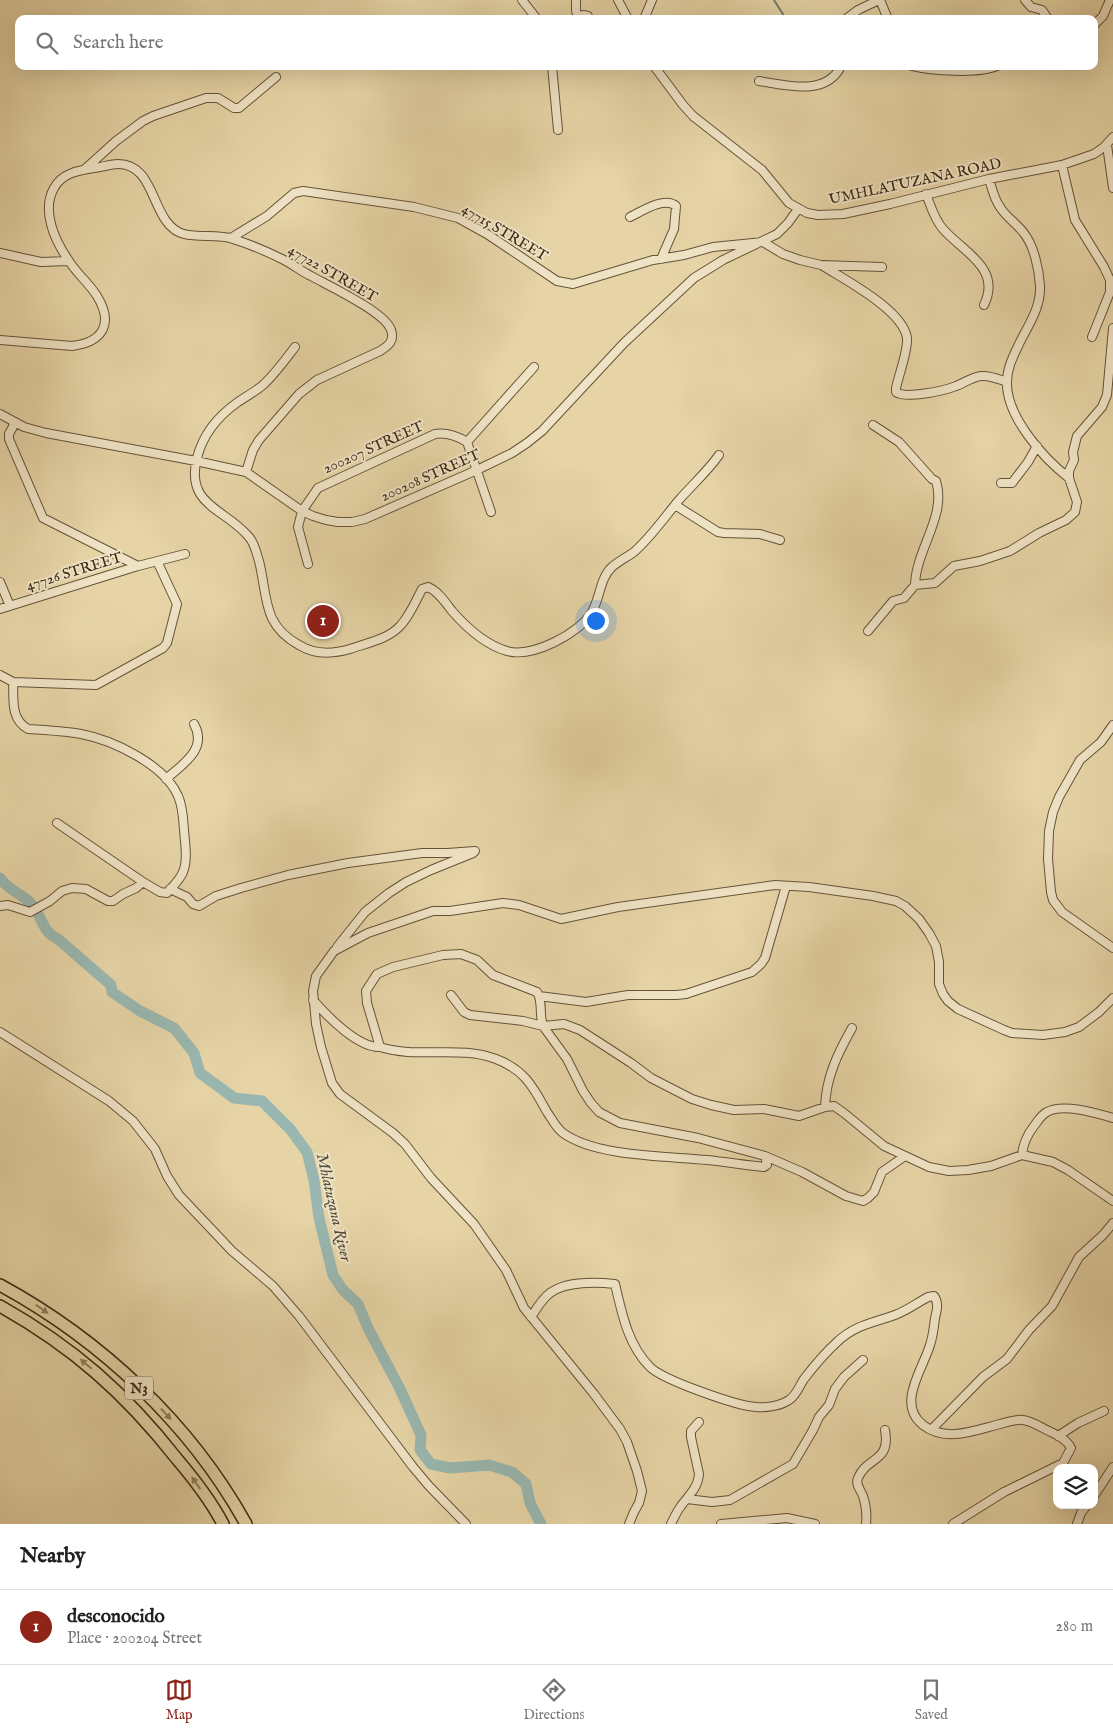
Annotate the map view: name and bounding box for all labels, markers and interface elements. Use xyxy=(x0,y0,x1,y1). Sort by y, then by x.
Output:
search box xyxy=(15,15,1098,70)
icon: search xyxy=(33,29,61,57)
text: Search here xyxy=(73,31,164,55)
street label: UMHLATUZANA ROAD xyxy=(827,154,1003,209)
street label: 47715 STREET xyxy=(458,199,551,266)
street label: 47722 STREET xyxy=(285,240,381,307)
street label: 200207 STREET xyxy=(320,417,427,478)
street label: 200208 STREET xyxy=(377,445,483,506)
street label: 47726 STREET xyxy=(24,548,124,595)
pin: 1 xyxy=(307,602,339,640)
your location xyxy=(583,608,609,634)
water label: Mhlatuzana River xyxy=(311,1151,356,1265)
one-way arrow xyxy=(35,1304,49,1314)
one-way arrow xyxy=(80,1359,93,1370)
road number: N3 xyxy=(125,1376,153,1400)
one-way arrow xyxy=(160,1408,172,1420)
map controls xyxy=(1053,1464,1098,1509)
button: layers xyxy=(1053,1464,1098,1509)
one-way arrow xyxy=(191,1477,201,1490)
text: Nearby xyxy=(20,1543,85,1570)
text: desconocido xyxy=(67,1605,165,1629)
text: 1 xyxy=(33,1617,39,1637)
text: 280 m xyxy=(1056,1617,1093,1637)
text: Place · 200204 Street xyxy=(67,1629,202,1649)
tab: Map xyxy=(165,1676,193,1724)
tab: Directions xyxy=(523,1676,584,1724)
tab: Saved xyxy=(915,1676,948,1724)

